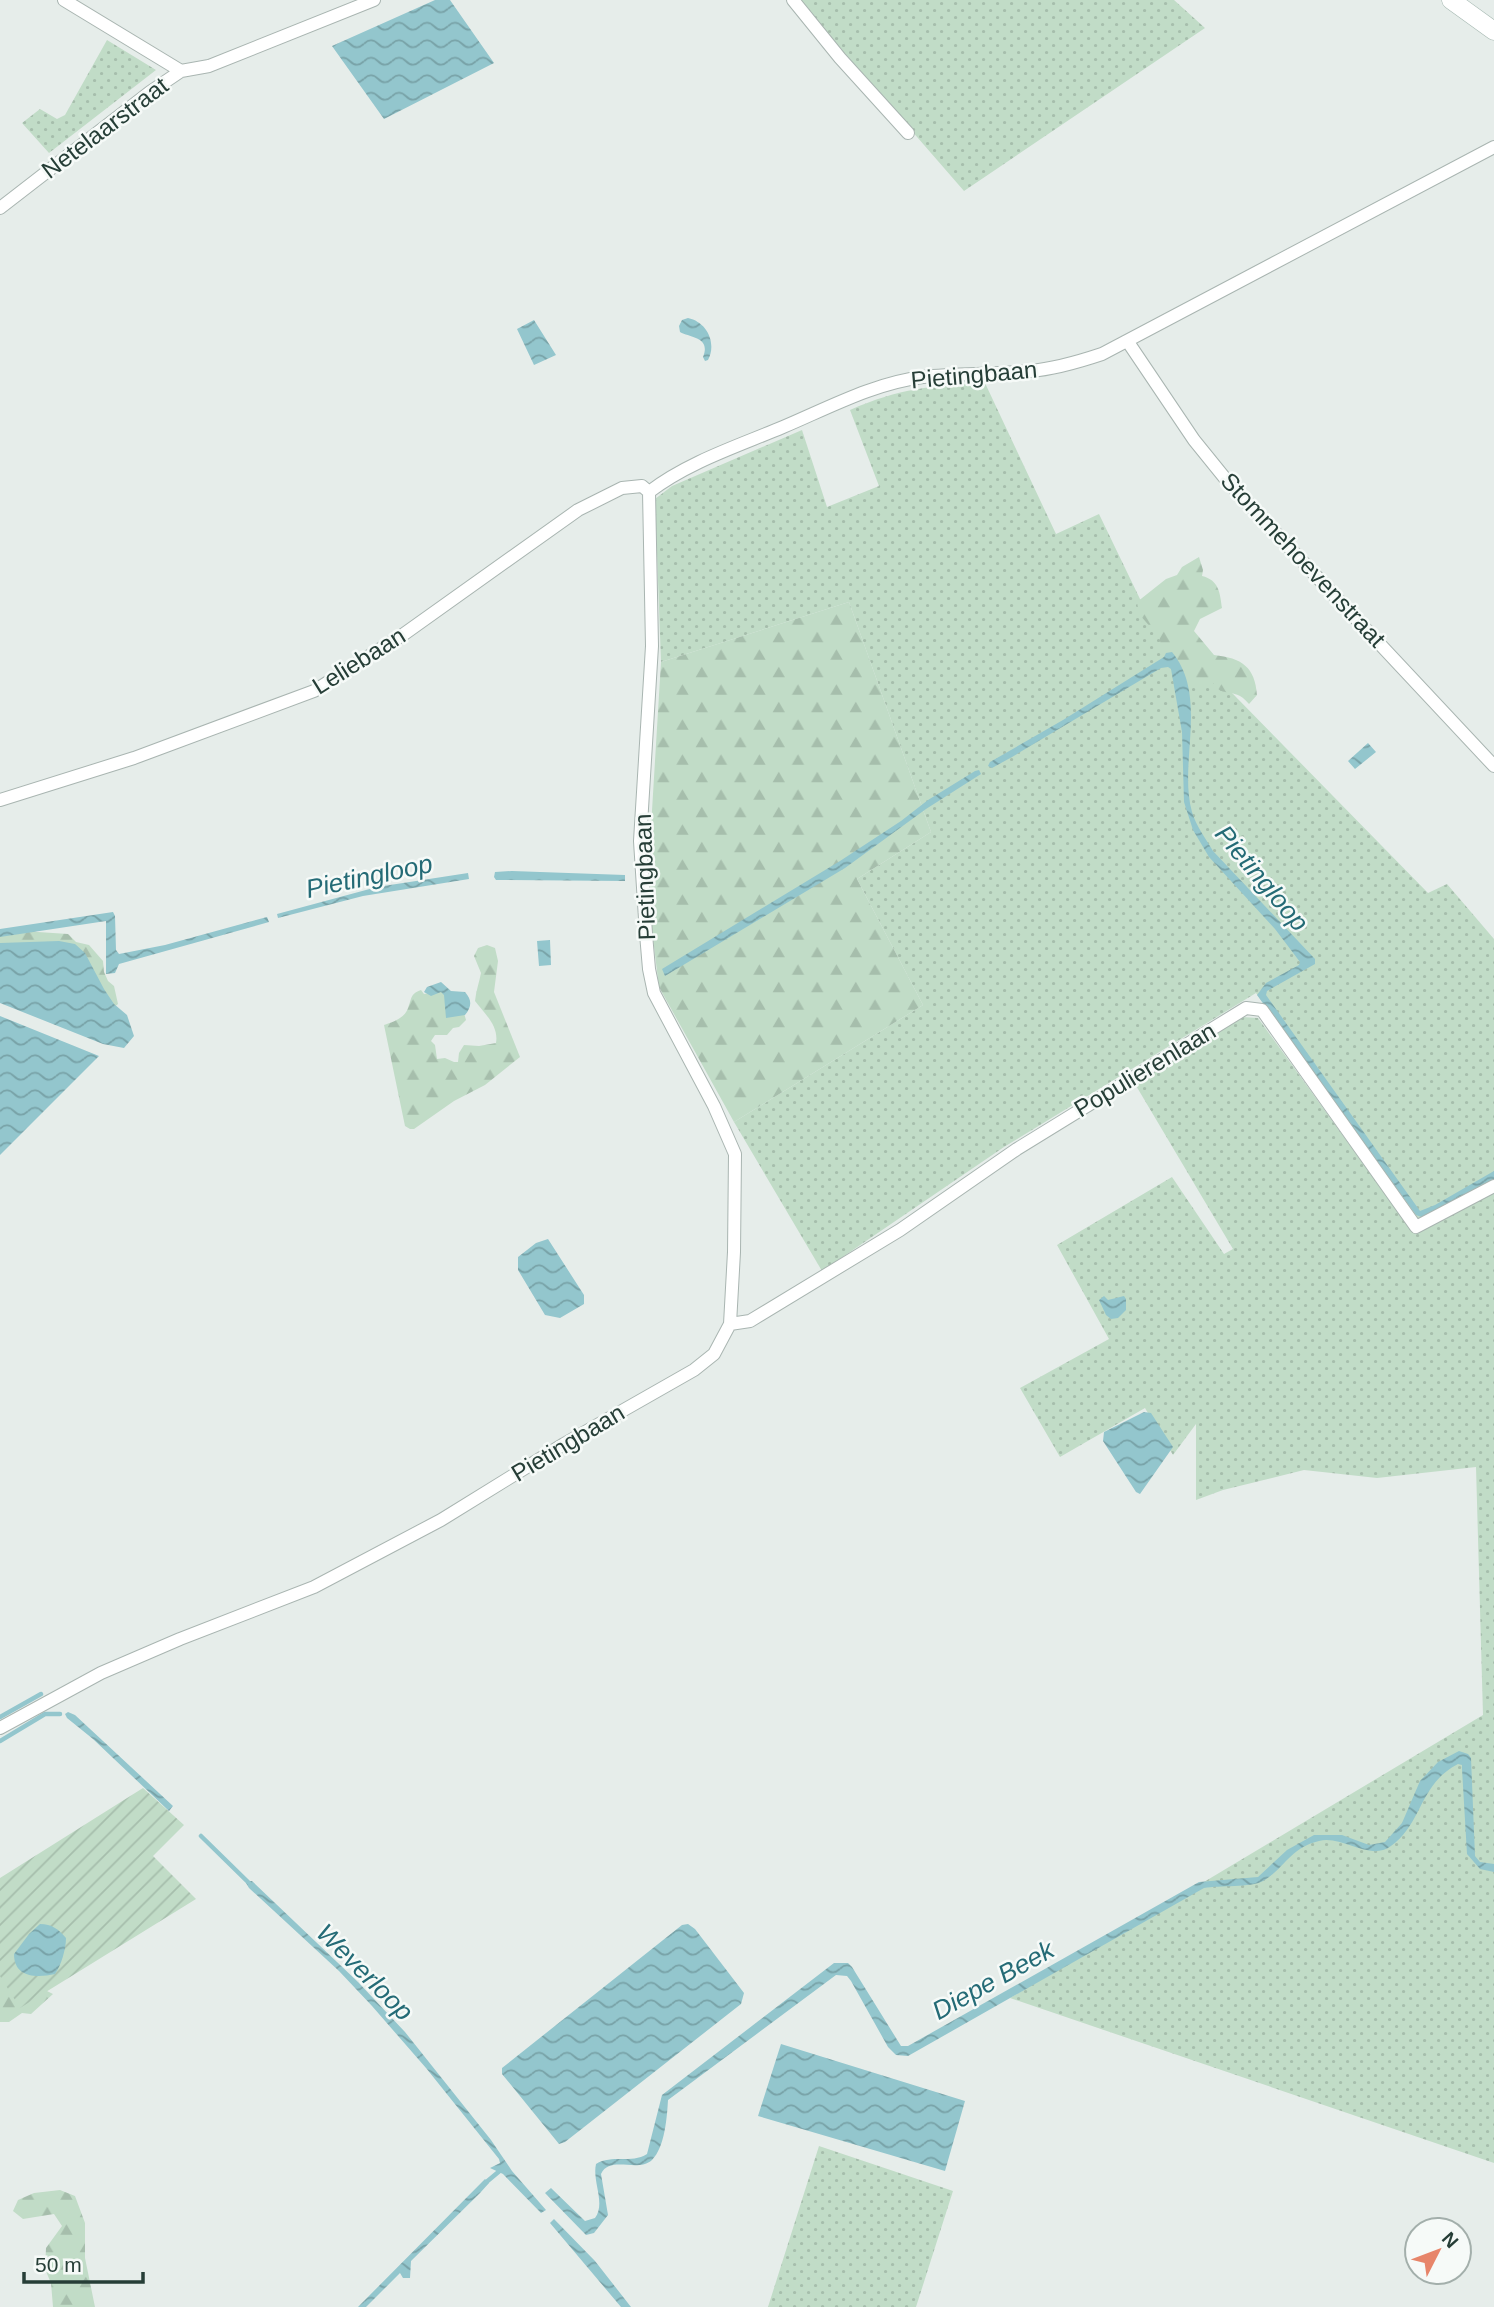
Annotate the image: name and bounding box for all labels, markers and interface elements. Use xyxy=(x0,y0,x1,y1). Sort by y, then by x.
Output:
street label: Netelaarstraat xyxy=(36,71,173,184)
street label: Pietingbaan xyxy=(910,356,1038,393)
street label: Stommehoevenstraat xyxy=(1216,467,1391,653)
street label: Leliebaan xyxy=(307,622,410,700)
street label: Pietingbaan xyxy=(629,813,660,941)
water label: Pietingloop xyxy=(1209,819,1315,937)
water label: Pietingloop xyxy=(303,848,435,904)
street label: Populierenlaan xyxy=(1069,1017,1220,1122)
street label: Pietingbaan xyxy=(506,1398,629,1487)
water label: Weverloop xyxy=(311,1918,419,2026)
water label: Diepe Beek xyxy=(927,1933,1061,2026)
north arrow xyxy=(1403,2216,1473,2286)
text: N xyxy=(1438,2228,1463,2252)
scale bar xyxy=(24,2240,144,2284)
text: 50 m xyxy=(35,2253,82,2276)

